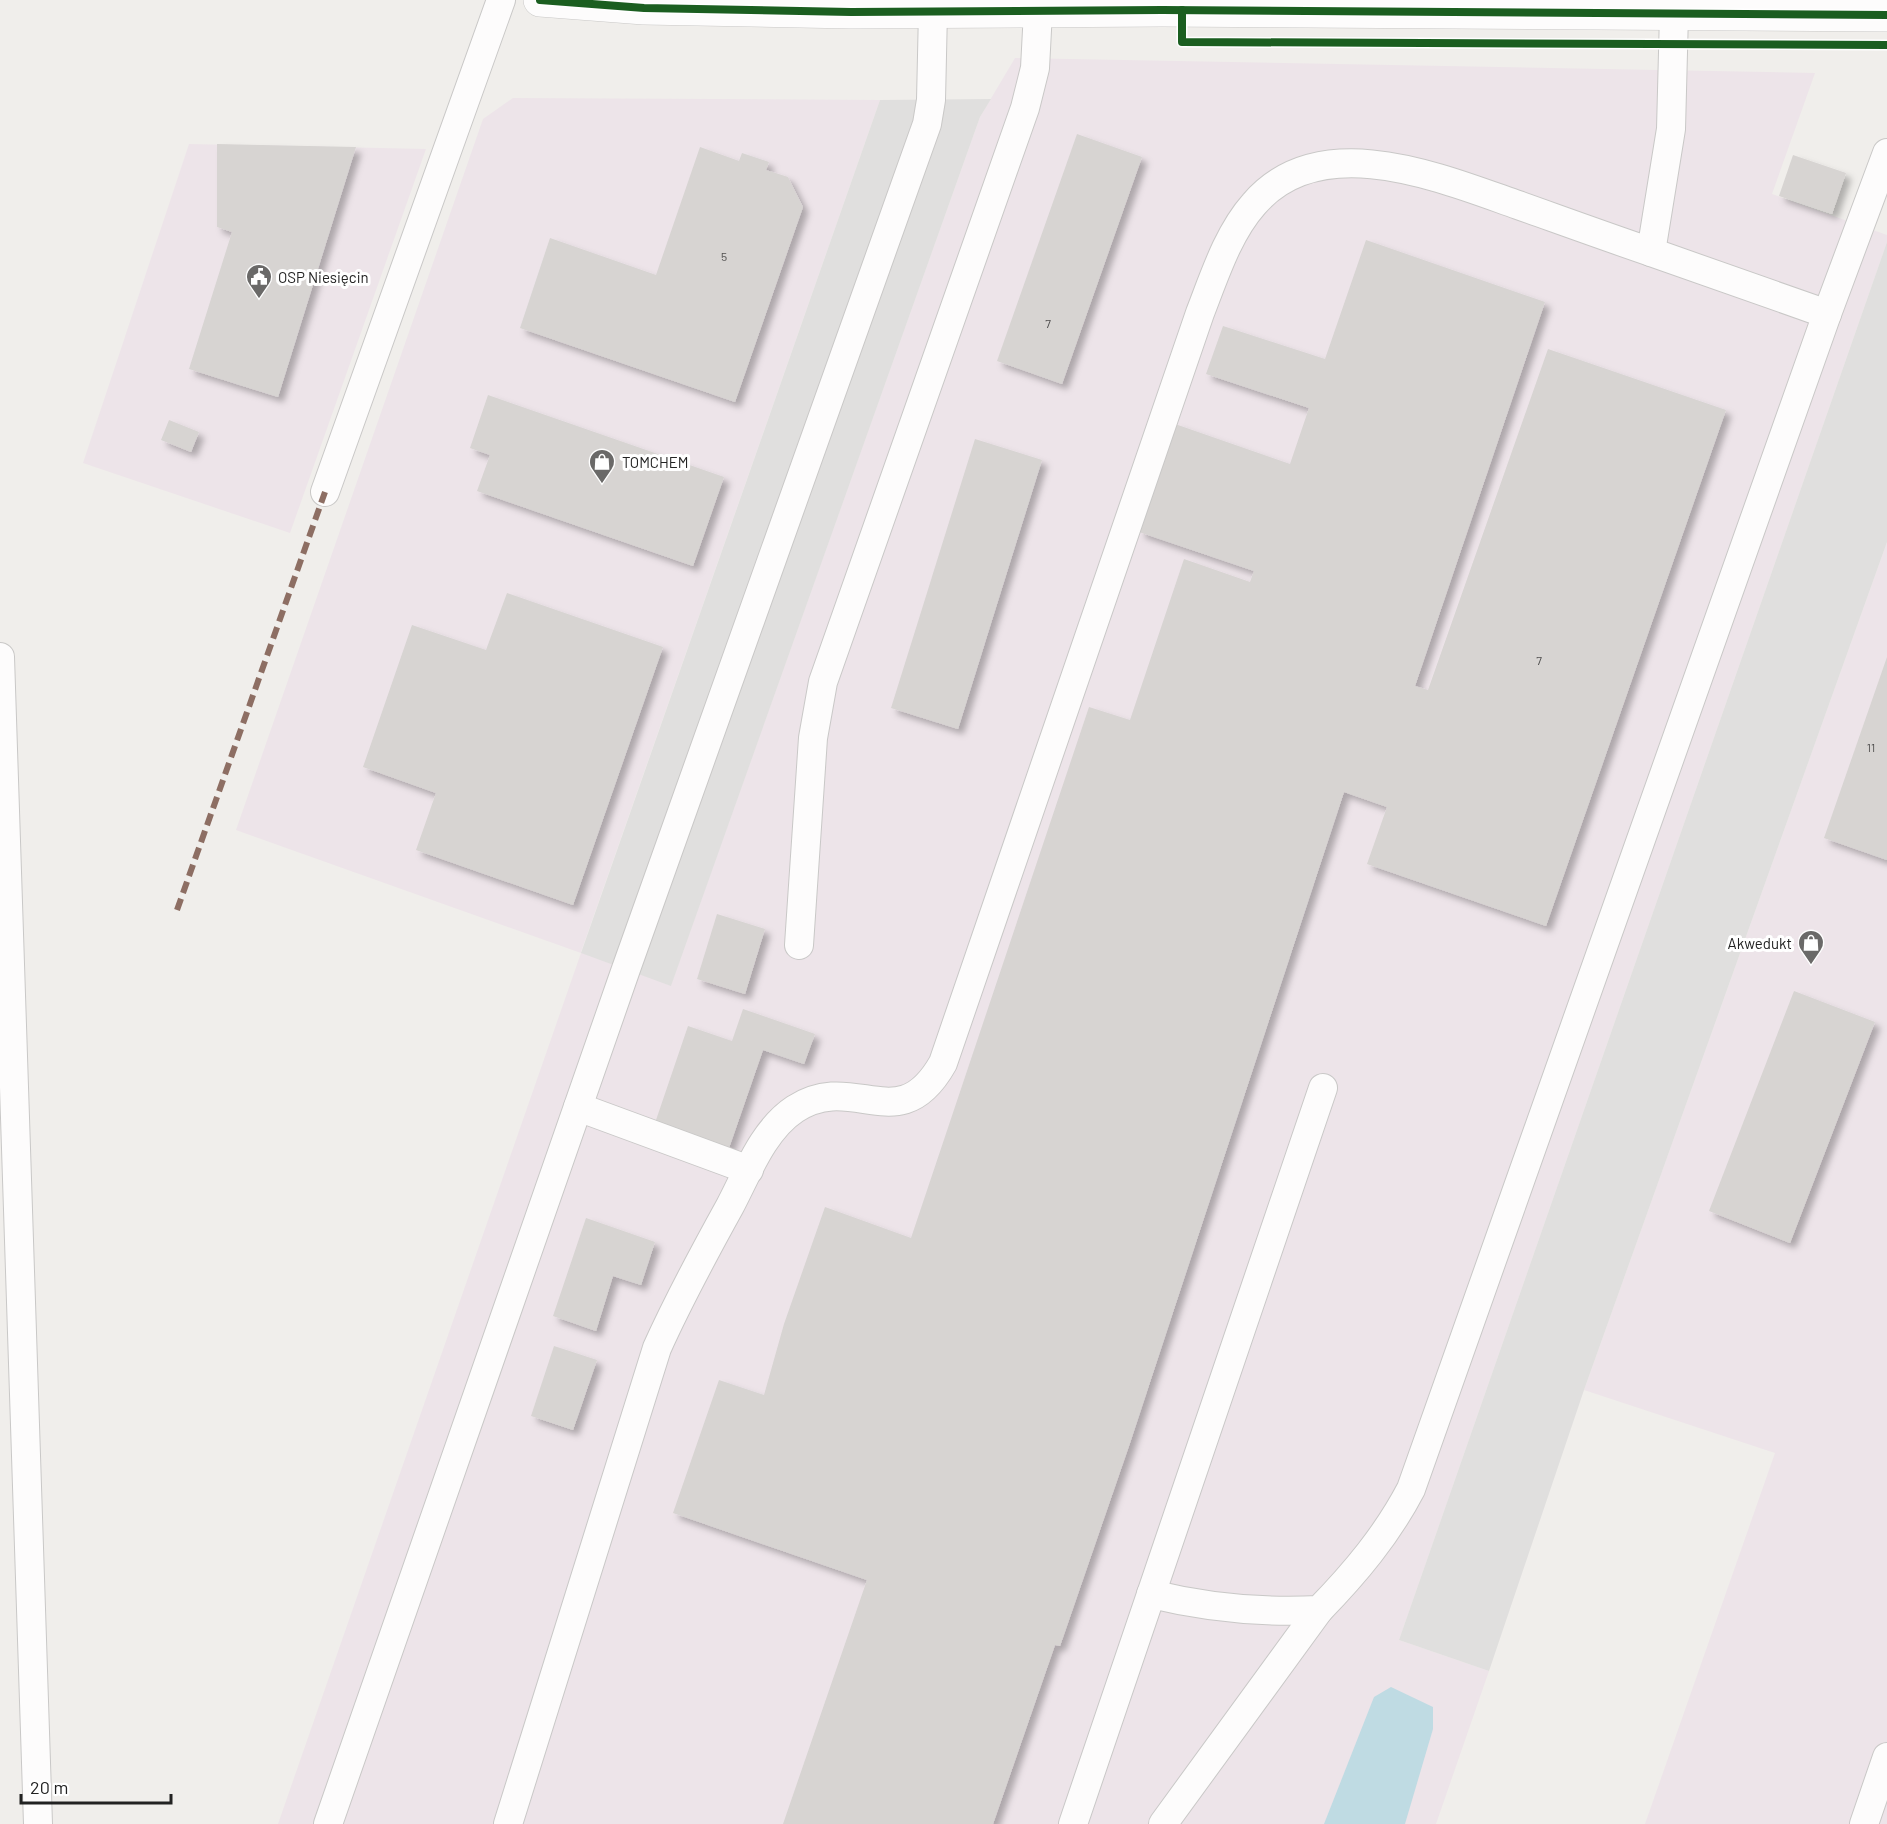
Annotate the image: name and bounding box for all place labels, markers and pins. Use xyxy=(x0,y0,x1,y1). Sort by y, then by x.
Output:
public building icon: OSP Niesięcin xyxy=(244,262,274,300)
place label: OSP Niesięcin xyxy=(278,268,369,286)
shop icon: TOMCHEM xyxy=(587,447,617,485)
place label: TOMCHEM xyxy=(622,453,689,471)
shop icon: Akwedukt xyxy=(1796,928,1826,966)
place label: Akwedukt xyxy=(1728,934,1792,952)

